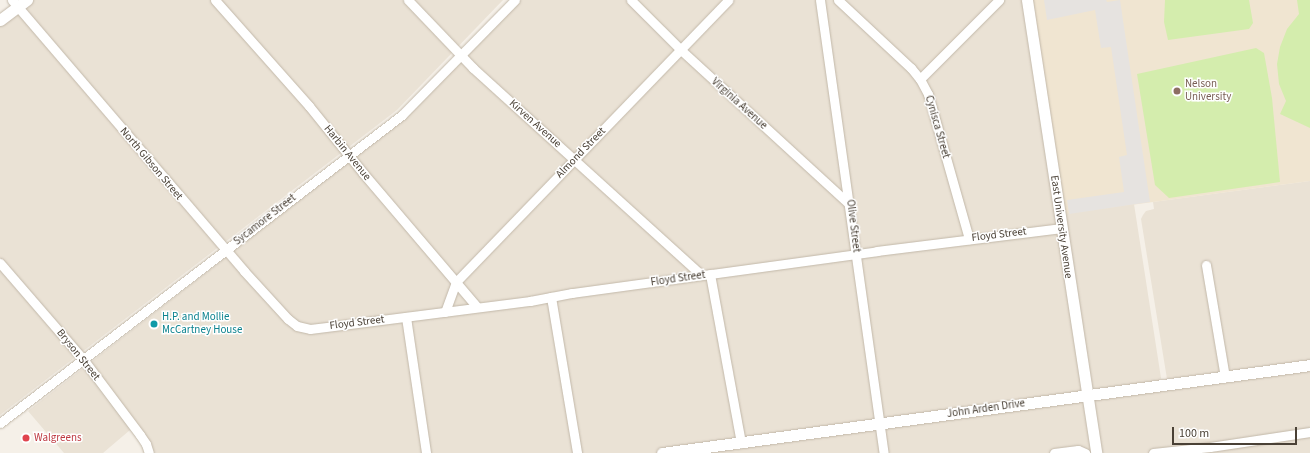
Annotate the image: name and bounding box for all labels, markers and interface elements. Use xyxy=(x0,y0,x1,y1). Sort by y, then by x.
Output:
street label: Virginia Avenue xyxy=(708,75,770,133)
place label: Nelson University xyxy=(1185,78,1231,104)
marker: Nelson University xyxy=(1172,86,1182,96)
street label: Cynisca Street xyxy=(922,94,952,160)
street label: Kirven Avenue xyxy=(506,97,564,151)
street label: Harbin Avenue xyxy=(321,123,373,183)
street label: North Gibson Street xyxy=(117,125,185,203)
street label: Almond Street xyxy=(553,125,609,181)
street label: East University Avenue xyxy=(1047,175,1075,279)
street label: Sycamore Street xyxy=(231,192,299,248)
street label: Olive Street xyxy=(843,199,863,253)
street label: Floyd Street xyxy=(971,225,1027,245)
street label: Floyd Street xyxy=(650,269,706,289)
place label: H.P. and Mollie McCartney House xyxy=(162,311,242,337)
street label: Floyd Street xyxy=(329,313,385,333)
marker: H.P. and Mollie McCartney House xyxy=(149,319,159,329)
street label: Bryson Street xyxy=(53,327,103,383)
street label: John Arden Drive xyxy=(946,397,1026,421)
scale bar xyxy=(1174,419,1299,445)
text: 100 m xyxy=(1179,425,1209,442)
place label: Walgreens xyxy=(34,431,82,445)
marker: Walgreens xyxy=(21,433,31,443)

